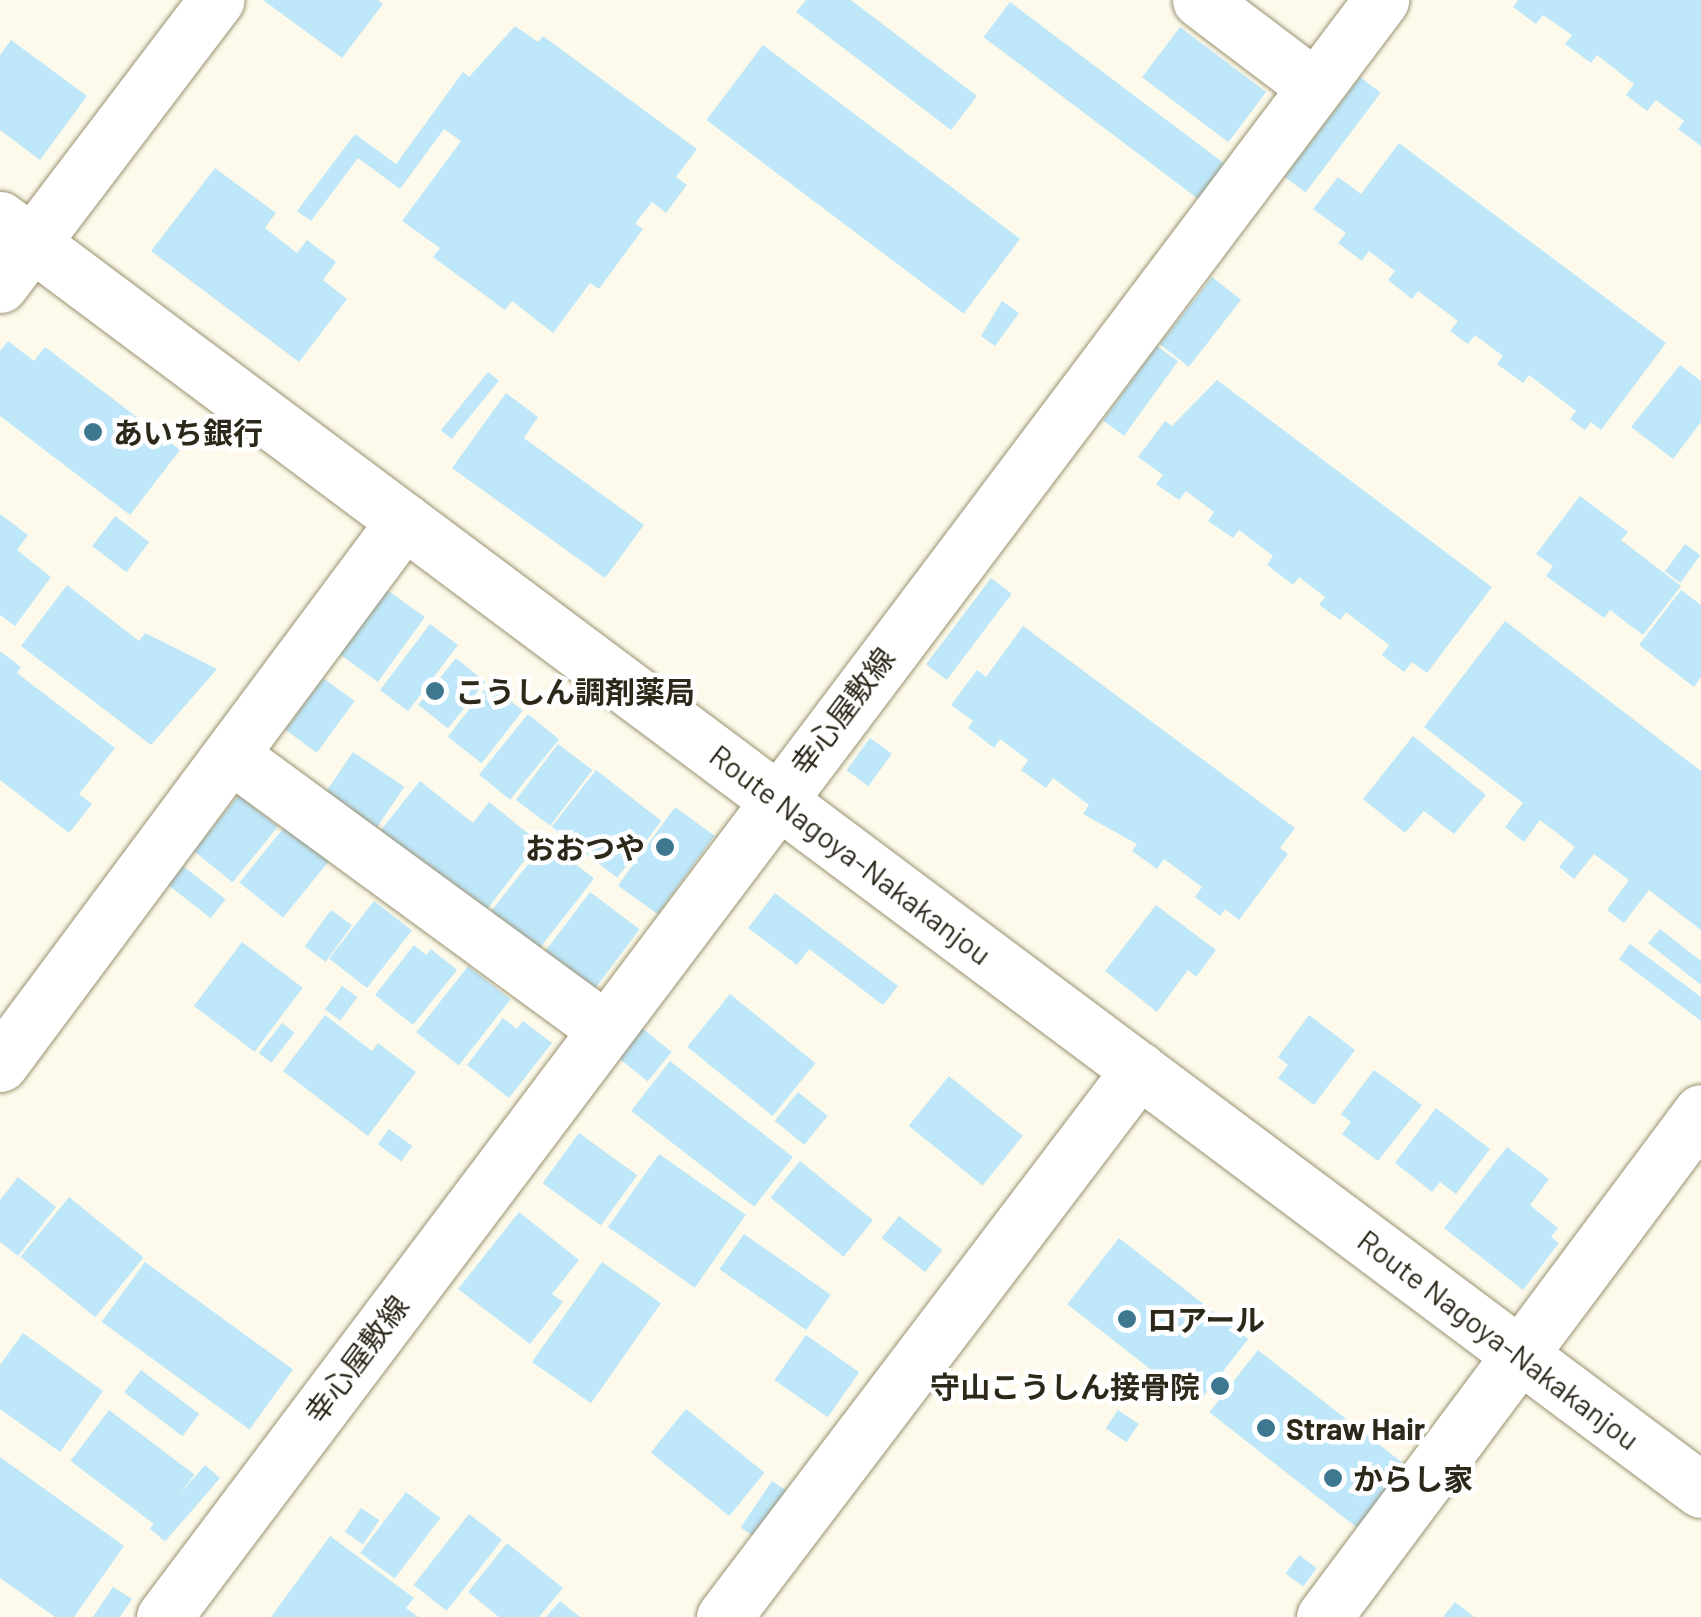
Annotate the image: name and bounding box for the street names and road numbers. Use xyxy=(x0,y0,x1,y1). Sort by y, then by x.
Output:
street label: 幸心屋敷線 xyxy=(782,640,902,782)
street label: Route Nagoya-Nakakanjou xyxy=(703,736,999,972)
street label: Route Nagoya-Nakakanjou xyxy=(1351,1221,1647,1457)
street label: 幸心屋敷線 xyxy=(296,1288,416,1430)

